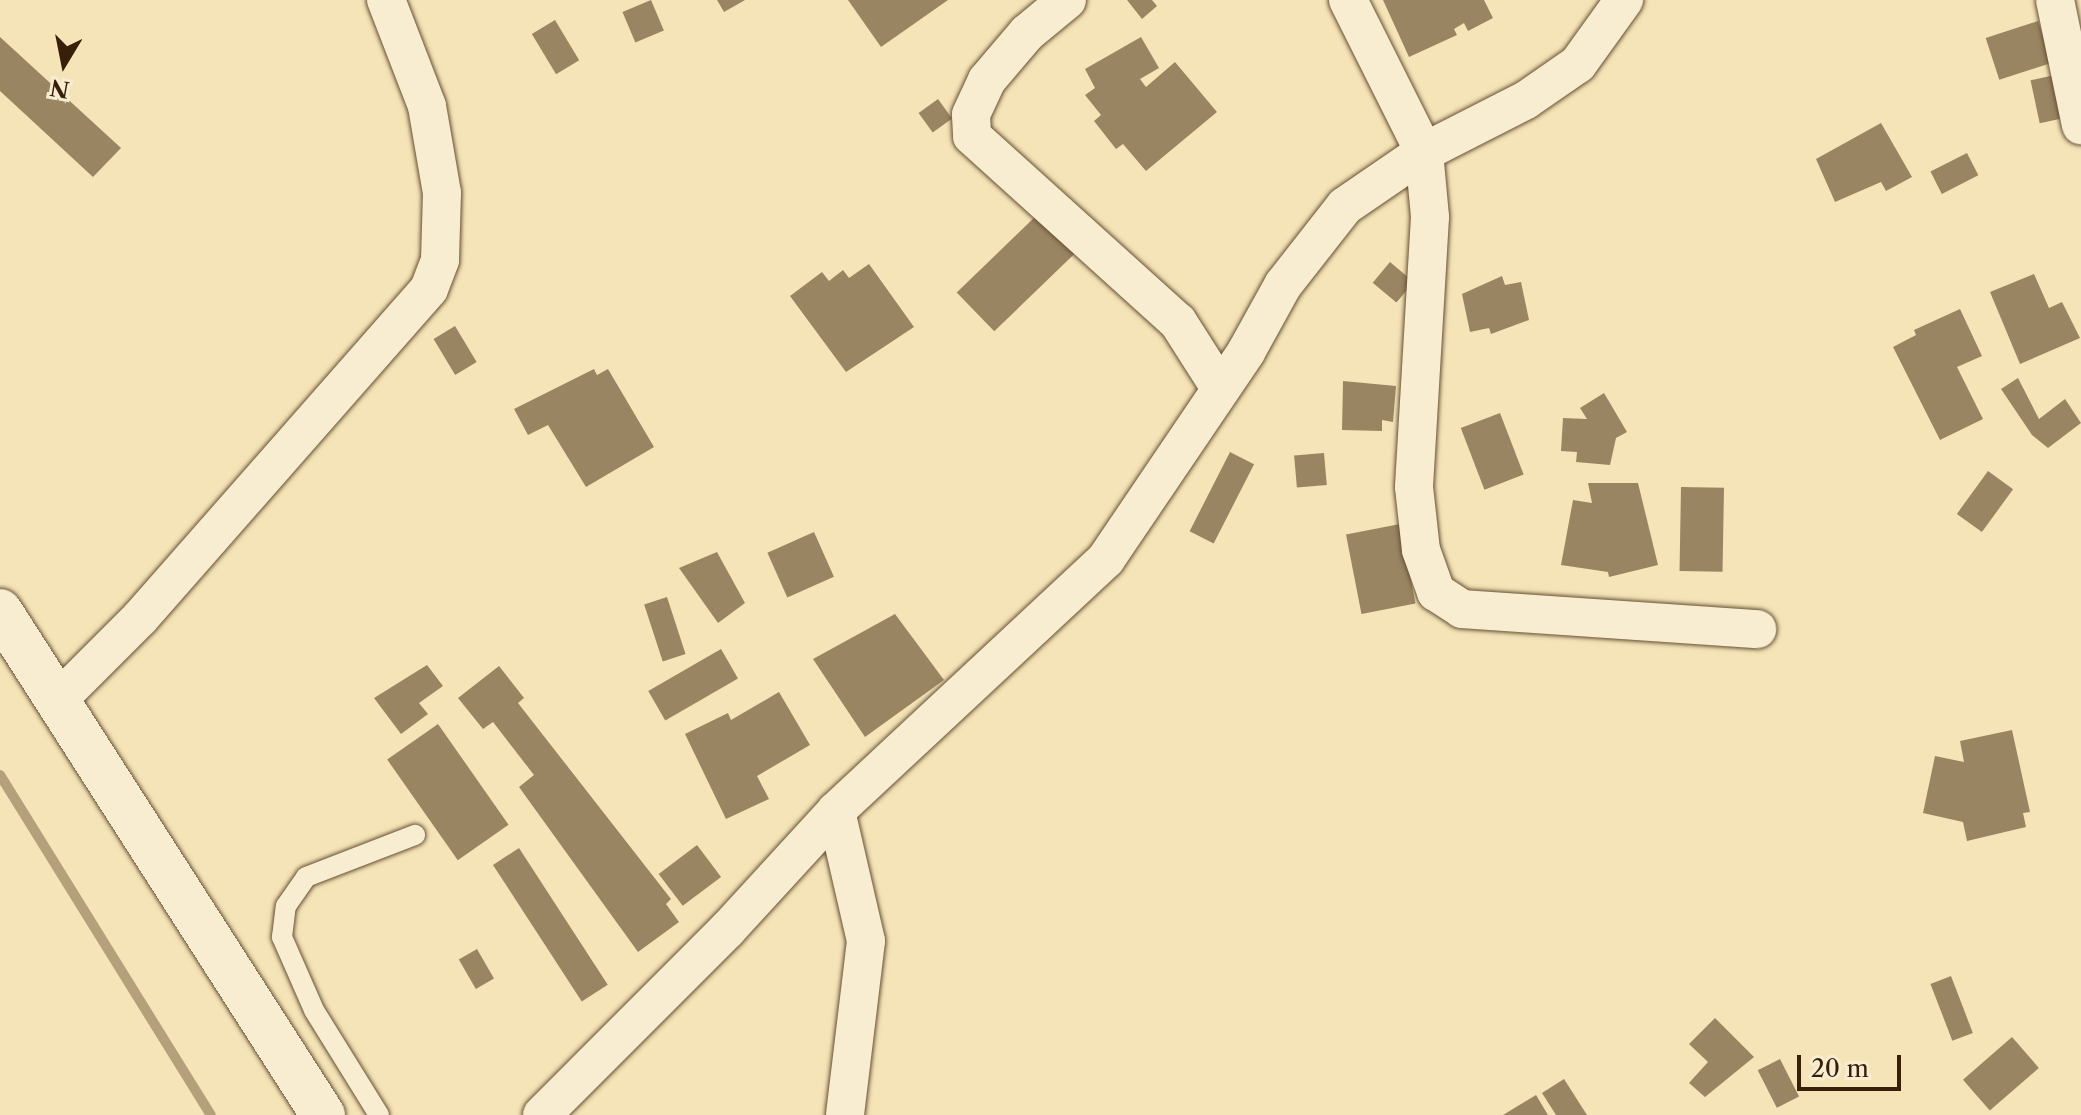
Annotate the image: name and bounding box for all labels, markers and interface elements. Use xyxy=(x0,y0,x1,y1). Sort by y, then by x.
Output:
north arrow xyxy=(24,24,104,104)
text: N xyxy=(48,73,72,103)
scale bar xyxy=(1801,1039,1905,1089)
text: 20 m xyxy=(1811,1054,1869,1083)

